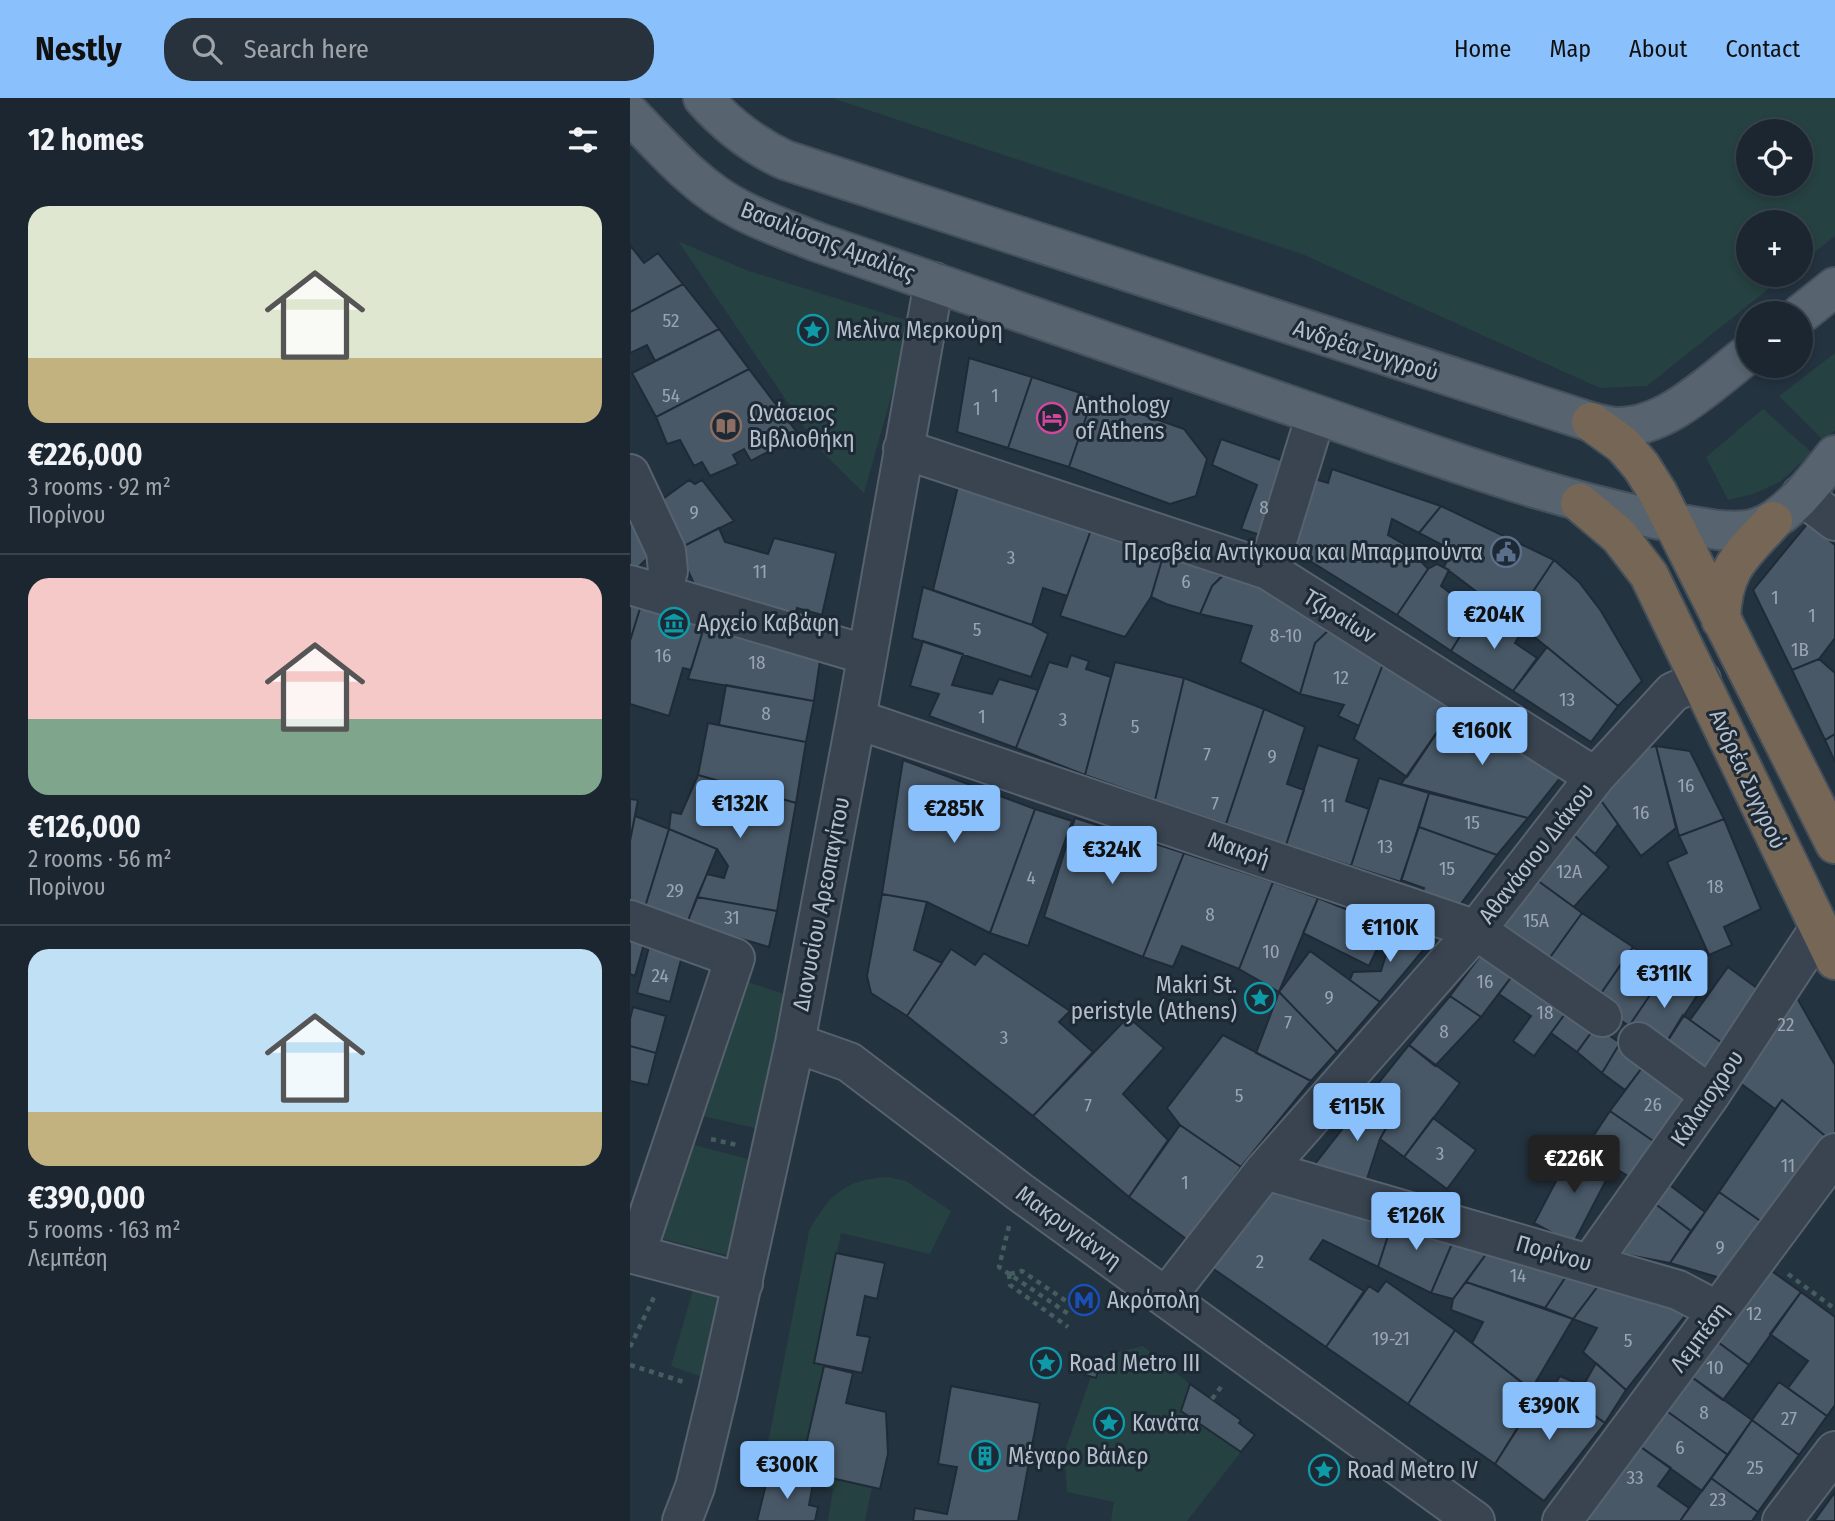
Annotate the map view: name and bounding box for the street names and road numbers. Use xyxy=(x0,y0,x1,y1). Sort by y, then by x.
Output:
street label: Βασιλίσσης Αμαλίας xyxy=(737,195,919,287)
street label: Ανδρέα Συγγρού xyxy=(1290,313,1442,387)
street label: Τζιραίων xyxy=(1299,583,1381,649)
street label: Ανδρέα Συγγρού xyxy=(1703,705,1793,853)
street label: Αθανάσιου Διάκου xyxy=(1472,777,1600,929)
street label: Διονυσίου Αρεοπαγίτου xyxy=(787,795,855,1013)
street label: Μακρή xyxy=(1204,825,1274,873)
street label: Κάλαισχρου xyxy=(1665,1045,1749,1151)
street label: Μακρυγιάννη xyxy=(1011,1179,1127,1275)
street label: Πορίνου xyxy=(1513,1229,1595,1277)
street label: Λεμπέση xyxy=(1664,1297,1734,1377)

